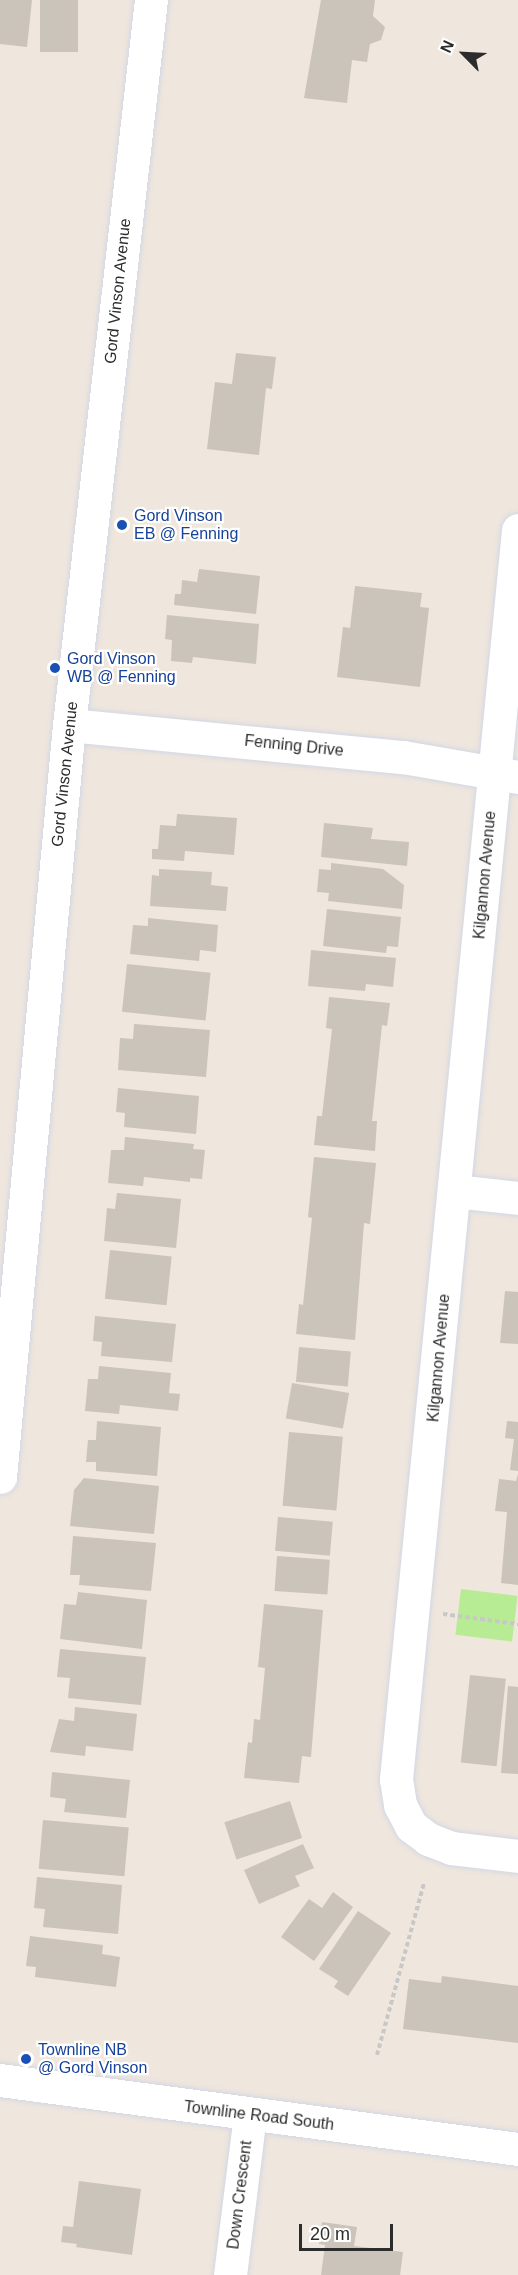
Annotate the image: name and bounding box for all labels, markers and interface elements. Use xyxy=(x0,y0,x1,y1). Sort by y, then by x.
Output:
north arrow xyxy=(434,24,494,84)
text: N xyxy=(437,38,457,55)
street label: Gord Vinson Avenue xyxy=(101,217,135,365)
place label: Gord Vinson EB @ Fenning xyxy=(134,506,238,544)
marker: Gord Vinson EB @ Fenning xyxy=(115,518,129,532)
place label: Gord Vinson WB @ Fenning xyxy=(67,649,176,687)
marker: Gord Vinson WB @ Fenning xyxy=(48,661,62,675)
street label: Gord Vinson Avenue xyxy=(48,700,82,848)
street label: Fenning Drive xyxy=(243,731,345,761)
street label: Kilgannon Avenue xyxy=(470,810,500,940)
street label: Kilgannon Avenue xyxy=(424,1293,454,1423)
place label: Townline NB @ Gord Vinson xyxy=(38,2040,147,2078)
marker: Townline NB @ Gord Vinson xyxy=(19,2052,33,2066)
street label: Townline Road South xyxy=(183,2097,335,2135)
street label: Down Crescent xyxy=(224,2140,256,2250)
scale bar xyxy=(302,2212,396,2250)
text: 20 m xyxy=(310,2224,350,2244)

